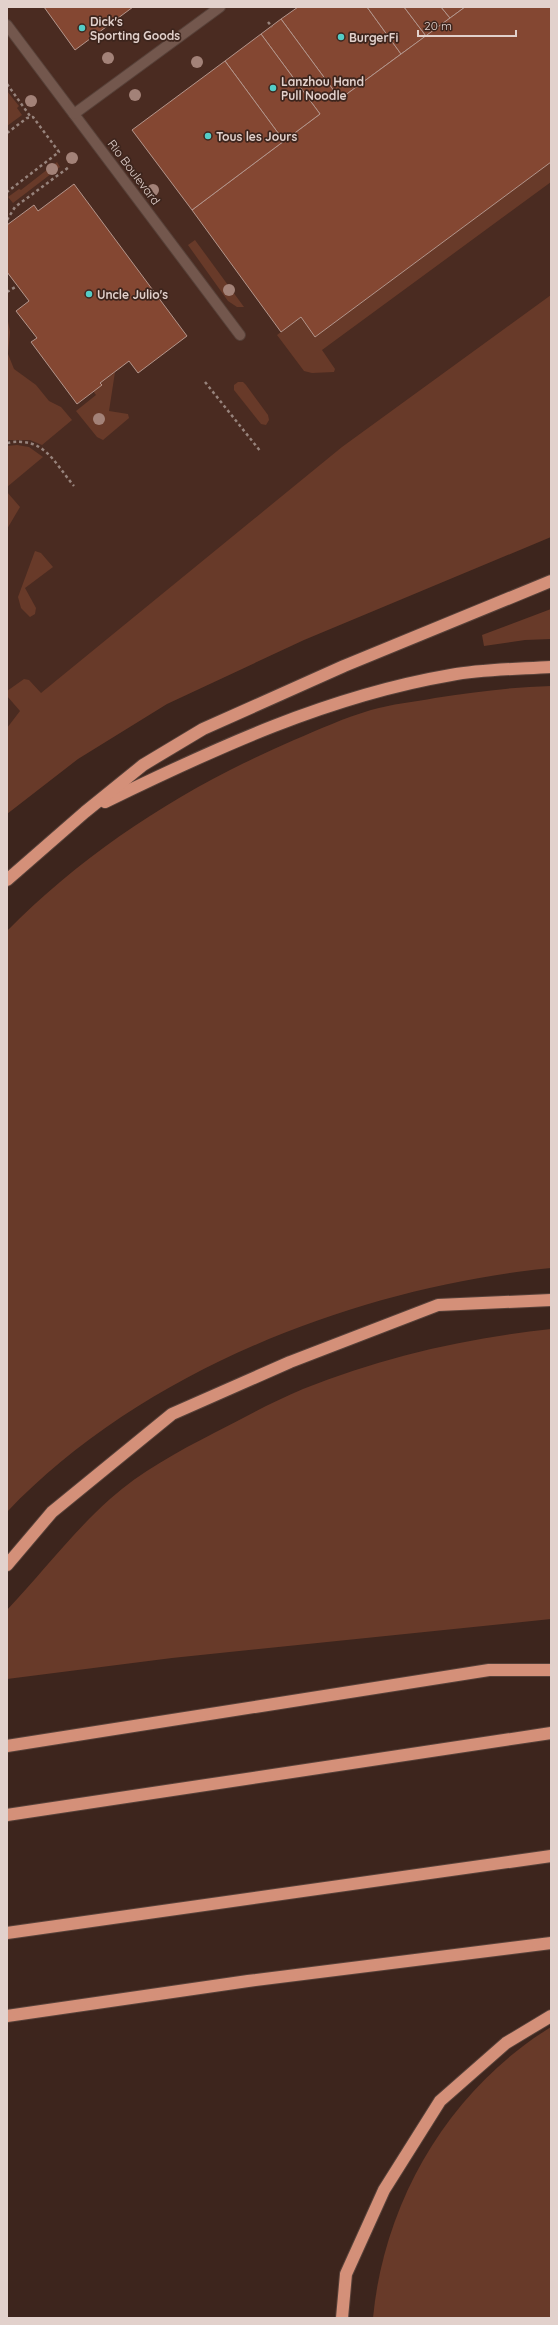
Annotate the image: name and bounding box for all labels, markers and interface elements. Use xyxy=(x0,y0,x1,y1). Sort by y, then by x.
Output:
scale bar xyxy=(418,12,516,38)
place label: Dick's Sporting Goods xyxy=(90,14,180,43)
text: 20 m xyxy=(424,18,452,33)
marker: Dick's Sporting Goods xyxy=(77,23,87,33)
place label: BurgerFi xyxy=(349,30,398,45)
marker: BurgerFi xyxy=(336,32,346,42)
place label: Lanzhou Hand Pull Noodle xyxy=(281,74,364,103)
marker: Lanzhou Hand Pull Noodle xyxy=(268,83,278,93)
place label: Tous les Jours xyxy=(216,129,297,144)
marker: Tous les Jours xyxy=(203,131,213,141)
street label: Rio Boulevard xyxy=(105,137,163,207)
place label: Uncle Julio's xyxy=(97,287,168,302)
marker: Uncle Julio's xyxy=(84,289,94,299)

